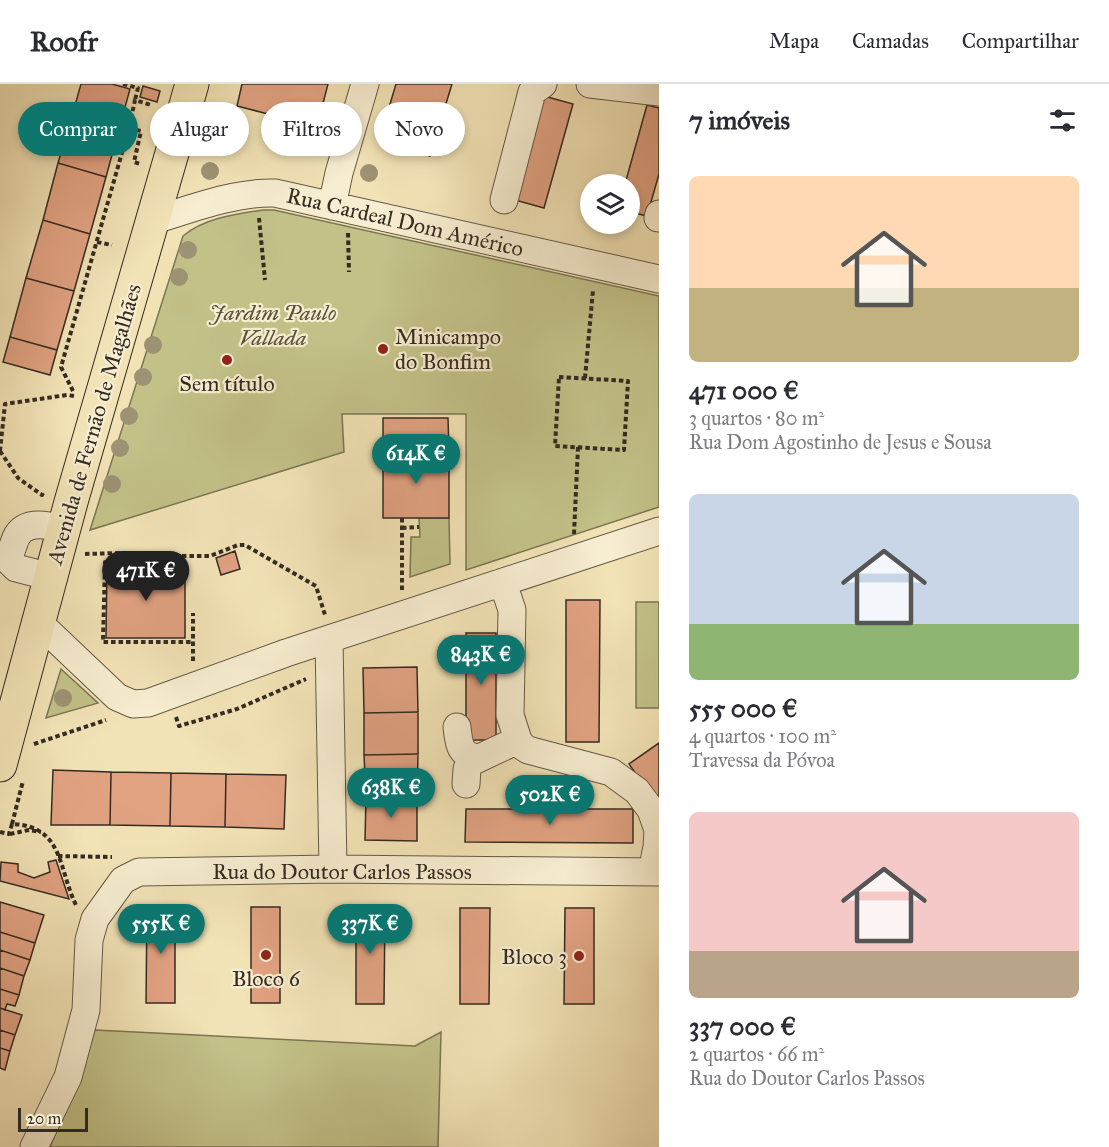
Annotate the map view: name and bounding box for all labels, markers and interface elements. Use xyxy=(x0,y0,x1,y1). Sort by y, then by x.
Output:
text: Roofr xyxy=(30,24,98,59)
text: Mapa xyxy=(769,28,819,54)
text: Camadas xyxy=(852,28,929,54)
text: Compartilhar xyxy=(962,28,1079,54)
chip: Comprar xyxy=(18,102,138,156)
chip: Alugar xyxy=(150,102,249,156)
chip: Filtros xyxy=(261,102,362,156)
chip: Novo xyxy=(374,102,465,156)
text: 7 imóveis xyxy=(689,104,790,136)
icon: filters xyxy=(1046,104,1079,137)
map controls xyxy=(580,174,640,234)
button: layers xyxy=(580,174,640,234)
street label: Rua Cardeal Dom Américo xyxy=(284,182,526,262)
icon: home xyxy=(830,215,938,323)
street label: Avenida de Fernão de Magalhães xyxy=(41,280,147,568)
park label: Jardim Paulo Vallada xyxy=(208,299,336,351)
place label: Minicampo do Bonfim xyxy=(395,323,501,375)
marker: Minicampo do Bonfim xyxy=(376,342,390,356)
marker: Sem título xyxy=(220,353,234,367)
place label: Sem título xyxy=(179,370,275,397)
text: 471 000 € xyxy=(689,374,799,406)
text: 3 quartos · 80 m² xyxy=(689,406,824,430)
text: Rua Dom Agostinho de Jesus e Sousa xyxy=(689,430,992,454)
pin: 614K € xyxy=(367,434,465,485)
text: 614K € xyxy=(386,441,446,465)
icon: home xyxy=(830,533,938,641)
pin: 471K € xyxy=(97,551,195,602)
text: 471K € xyxy=(116,558,176,582)
pin: 843K € xyxy=(432,635,530,686)
text: 843K € xyxy=(451,642,511,666)
text: 555 000 € xyxy=(689,692,798,724)
text: 4 quartos · 100 m² xyxy=(689,724,836,748)
text: Travessa da Póvoa xyxy=(689,748,835,772)
pin: 638K € xyxy=(342,768,440,819)
text: 638K € xyxy=(361,775,421,799)
pin: 502K € xyxy=(501,775,599,826)
text: 502K € xyxy=(519,782,581,806)
icon: home xyxy=(830,851,938,959)
street label: Rua do Doutor Carlos Passos xyxy=(212,858,472,885)
pin: 555K € xyxy=(112,904,210,955)
pin: 337K € xyxy=(321,904,419,955)
text: 555K € xyxy=(132,911,190,935)
text: 337K € xyxy=(341,911,399,935)
place label: Bloco 3 xyxy=(501,943,567,970)
marker: Bloco 6 xyxy=(259,948,273,962)
marker: Bloco 3 xyxy=(572,949,586,963)
place label: Bloco 6 xyxy=(232,965,301,992)
text: 337 000 € xyxy=(689,1010,796,1042)
text: 2 quartos · 66 m² xyxy=(689,1042,824,1066)
text: Rua do Doutor Carlos Passos xyxy=(689,1066,925,1090)
scale bar xyxy=(18,1105,88,1132)
text: 20 m xyxy=(27,1109,61,1128)

